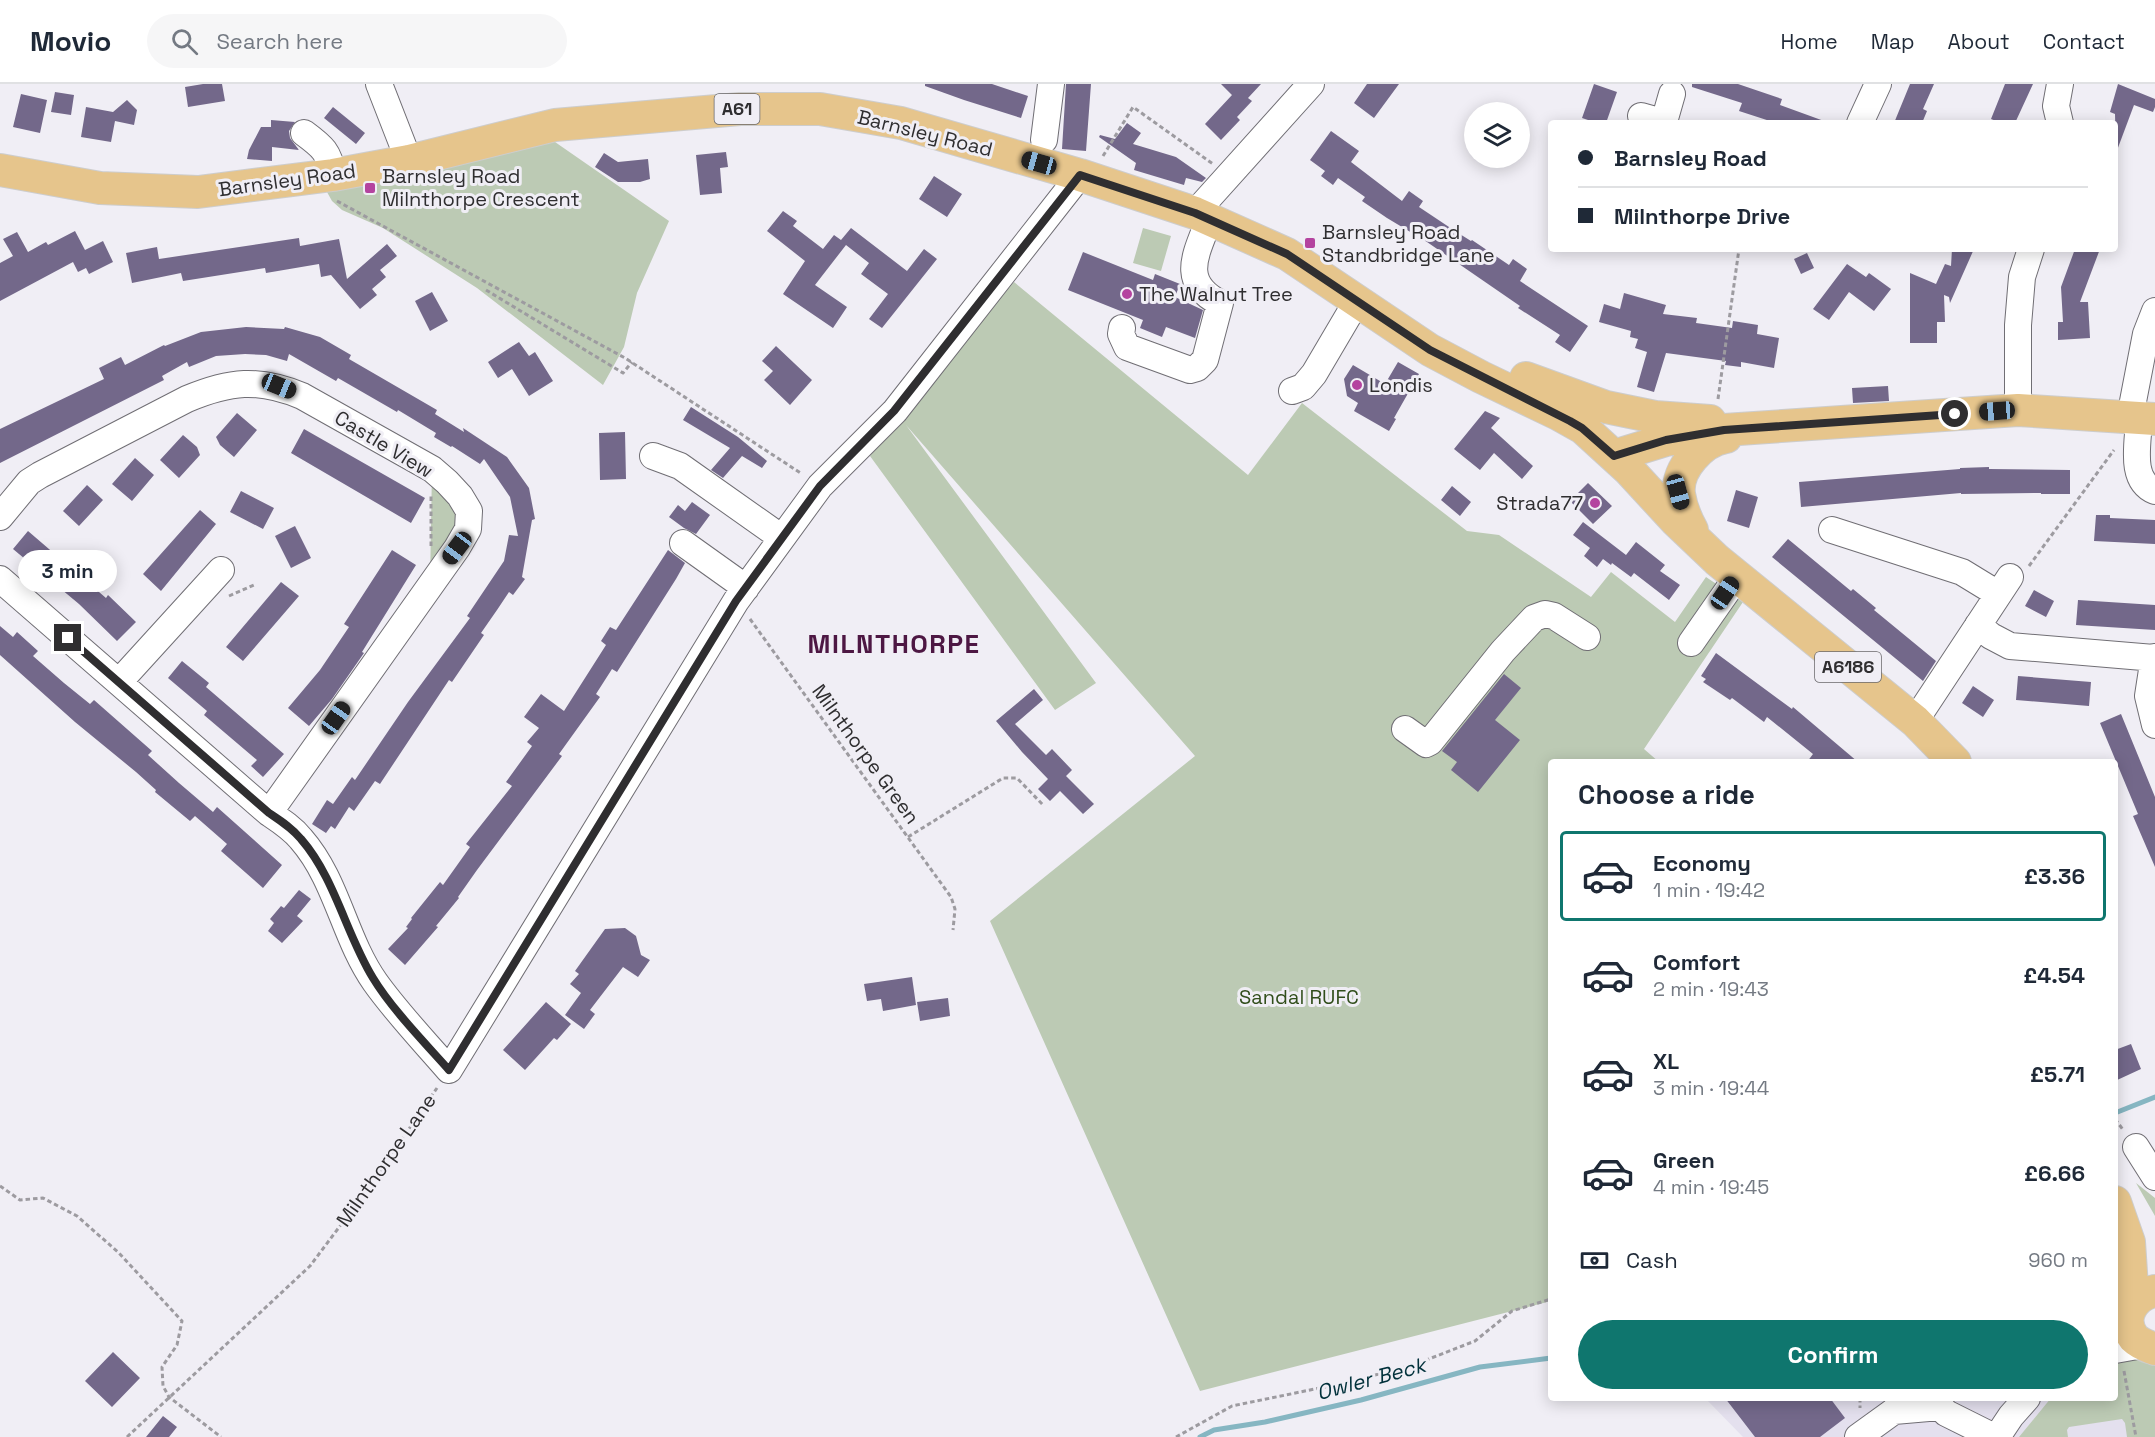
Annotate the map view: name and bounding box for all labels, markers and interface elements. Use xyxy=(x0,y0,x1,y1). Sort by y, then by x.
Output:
search box xyxy=(147,14,567,68)
text: Movio xyxy=(30,23,111,59)
icon: search xyxy=(168,25,201,58)
text: Search here xyxy=(216,27,343,55)
text: Home xyxy=(1780,28,1838,55)
text: Map xyxy=(1871,28,1915,55)
text: About xyxy=(1948,28,2010,55)
text: Contact xyxy=(2043,28,2125,55)
road number: A61 xyxy=(714,94,760,124)
map controls xyxy=(1464,102,1530,168)
button: layers xyxy=(1464,102,1530,168)
street label: Barnsley Road xyxy=(855,104,995,162)
text: Barnsley Road xyxy=(1614,144,1767,172)
car xyxy=(1019,149,1059,177)
street label: Barnsley Road xyxy=(217,158,357,202)
place label: Barnsley Road Milnthorpe Crescent xyxy=(382,163,580,212)
marker: Barnsley Road Milnthorpe Crescent xyxy=(363,181,377,195)
text: Milnthorpe Drive xyxy=(1614,202,1790,230)
place label: Barnsley Road Standbridge Lane xyxy=(1322,219,1495,268)
marker: Barnsley Road Standbridge Lane xyxy=(1303,236,1317,250)
place label: The Walnut Tree xyxy=(1139,281,1293,307)
marker: The Walnut Tree xyxy=(1120,287,1134,301)
car xyxy=(259,371,299,401)
place label: Londis xyxy=(1369,372,1433,398)
marker: Londis xyxy=(1350,378,1364,392)
route start xyxy=(1941,400,1968,427)
car xyxy=(1978,401,2016,421)
street label: Castle View xyxy=(330,404,438,484)
car xyxy=(1665,472,1691,512)
place label: Strada77 xyxy=(1496,490,1583,516)
marker: Strada77 xyxy=(1588,496,1602,510)
car xyxy=(439,528,475,568)
callout: 3 min xyxy=(19,551,118,593)
text: 3 min xyxy=(42,558,93,584)
car xyxy=(1707,573,1743,613)
route end xyxy=(54,624,81,651)
district label: MILNTHORPE xyxy=(808,627,980,661)
road number: A6186 xyxy=(1815,652,1881,682)
street label: Milnthorpe Green xyxy=(807,679,925,829)
car xyxy=(318,698,354,738)
text: Choose a ride xyxy=(1578,777,1755,812)
icon: car xyxy=(1581,849,1635,903)
text: Economy xyxy=(1653,849,1751,877)
text: £3.36 xyxy=(2024,862,2085,890)
text: 1 min · 19:42 xyxy=(1653,877,1765,903)
icon: car xyxy=(1581,948,1635,1002)
text: Comfort xyxy=(1653,948,1741,976)
text: £4.54 xyxy=(2023,961,2085,989)
text: 2 min · 19:43 xyxy=(1653,976,1769,1002)
park label: Sandal RUFC xyxy=(1239,984,1359,1010)
icon: car xyxy=(1581,1047,1635,1101)
text: XL xyxy=(1653,1047,1679,1075)
text: £5.71 xyxy=(2030,1060,2085,1088)
text: 3 min · 19:44 xyxy=(1653,1075,1769,1101)
street label: Milnthorpe Lane xyxy=(330,1088,442,1232)
icon: car xyxy=(1581,1146,1635,1200)
text: Green xyxy=(1653,1146,1715,1174)
text: £6.66 xyxy=(2024,1159,2085,1187)
text: 4 min · 19:45 xyxy=(1653,1174,1769,1200)
icon: cash xyxy=(1578,1244,1611,1277)
text: Cash xyxy=(1626,1246,1678,1274)
text: 960 m xyxy=(2028,1247,2088,1273)
button: Confirm xyxy=(1578,1320,2088,1389)
water label: Owler Beck xyxy=(1313,1350,1431,1406)

